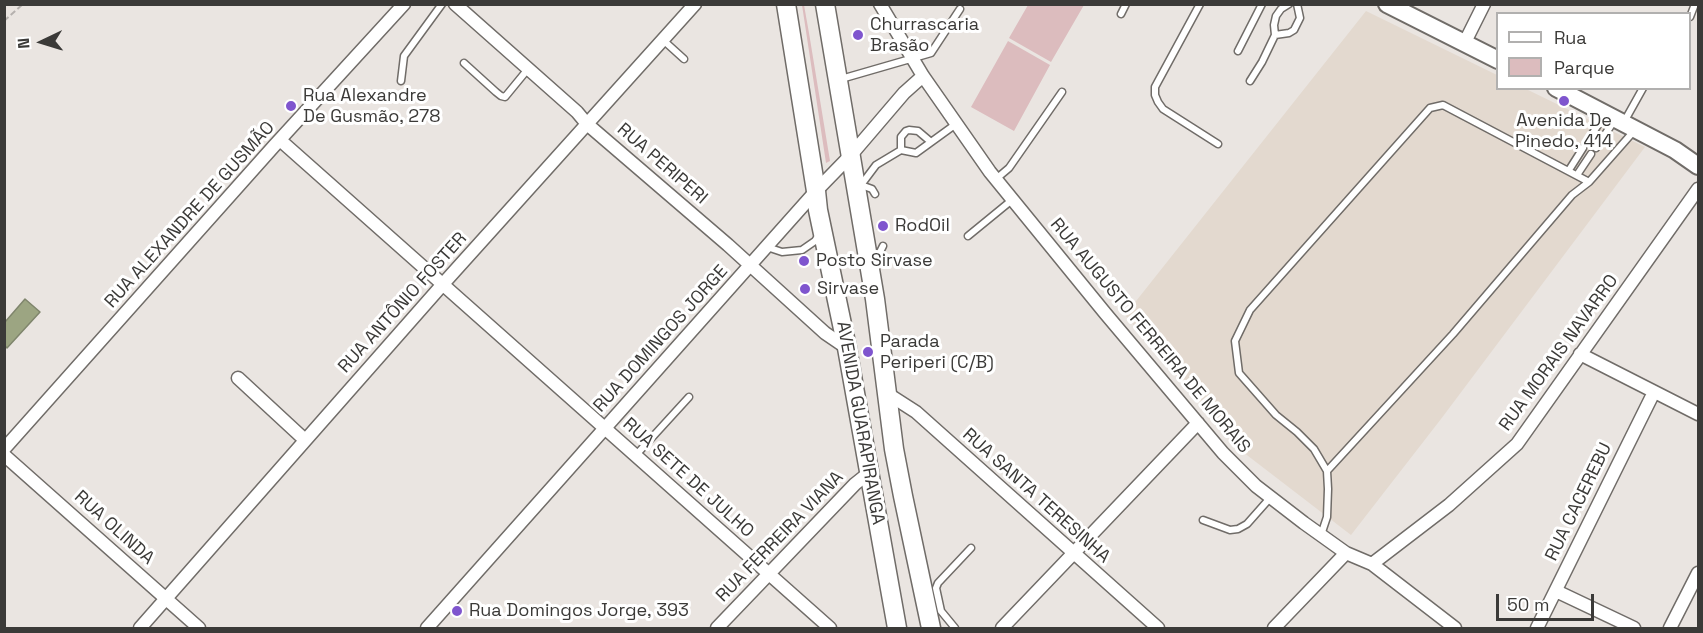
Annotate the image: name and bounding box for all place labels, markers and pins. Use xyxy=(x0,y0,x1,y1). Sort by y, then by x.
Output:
place label: Churrascaria Brasão xyxy=(870,14,979,57)
marker: Churrascaria Brasão xyxy=(851,28,865,42)
place label: Rua Alexandre De Gusmão, 278 xyxy=(303,85,440,128)
marker: Avenida De Pinedo, 414 xyxy=(1557,94,1571,108)
marker: Rua Alexandre De Gusmão, 278 xyxy=(284,99,298,113)
place label: Avenida De Pinedo, 414 xyxy=(1515,110,1613,152)
place label: RodOil xyxy=(895,215,950,237)
marker: RodOil xyxy=(876,219,890,233)
place label: Posto Sirvase xyxy=(816,250,933,272)
marker: Posto Sirvase xyxy=(797,254,811,268)
place label: Sirvase xyxy=(817,278,879,300)
marker: Sirvase xyxy=(798,282,812,296)
place label: Parada Periperi (C/B) xyxy=(880,331,994,374)
marker: Parada Periperi (C/B) xyxy=(861,345,875,359)
place label: Rua Domingos Jorge, 393 xyxy=(469,600,689,622)
marker: Rua Domingos Jorge, 393 xyxy=(450,604,464,618)

